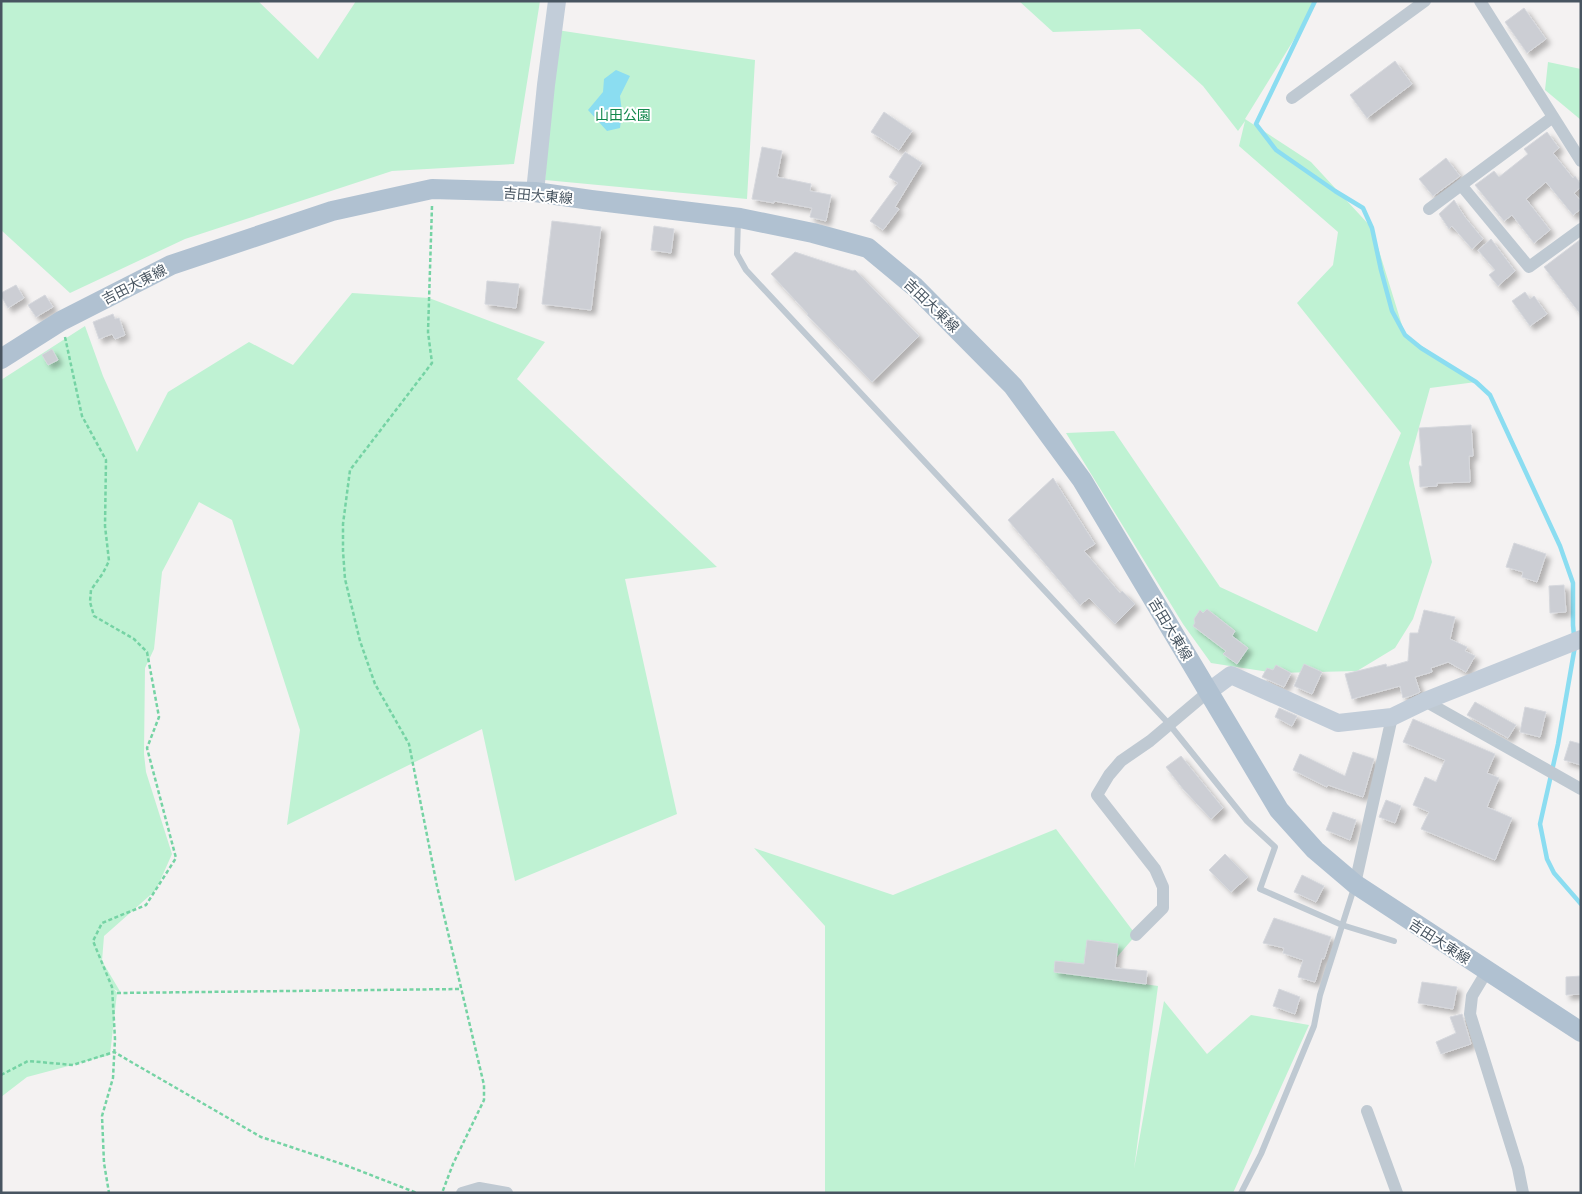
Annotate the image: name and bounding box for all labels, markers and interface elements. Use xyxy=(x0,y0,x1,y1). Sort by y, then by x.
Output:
park label: 山田公園 xyxy=(595,106,651,123)
street label: 吉田大東線 xyxy=(502,183,574,207)
street label: 吉田大東線 xyxy=(99,261,169,307)
street label: 吉田大東線 xyxy=(901,275,963,335)
street label: 吉田大東線 xyxy=(1146,595,1196,663)
street label: 吉田大東線 xyxy=(1406,915,1474,967)

